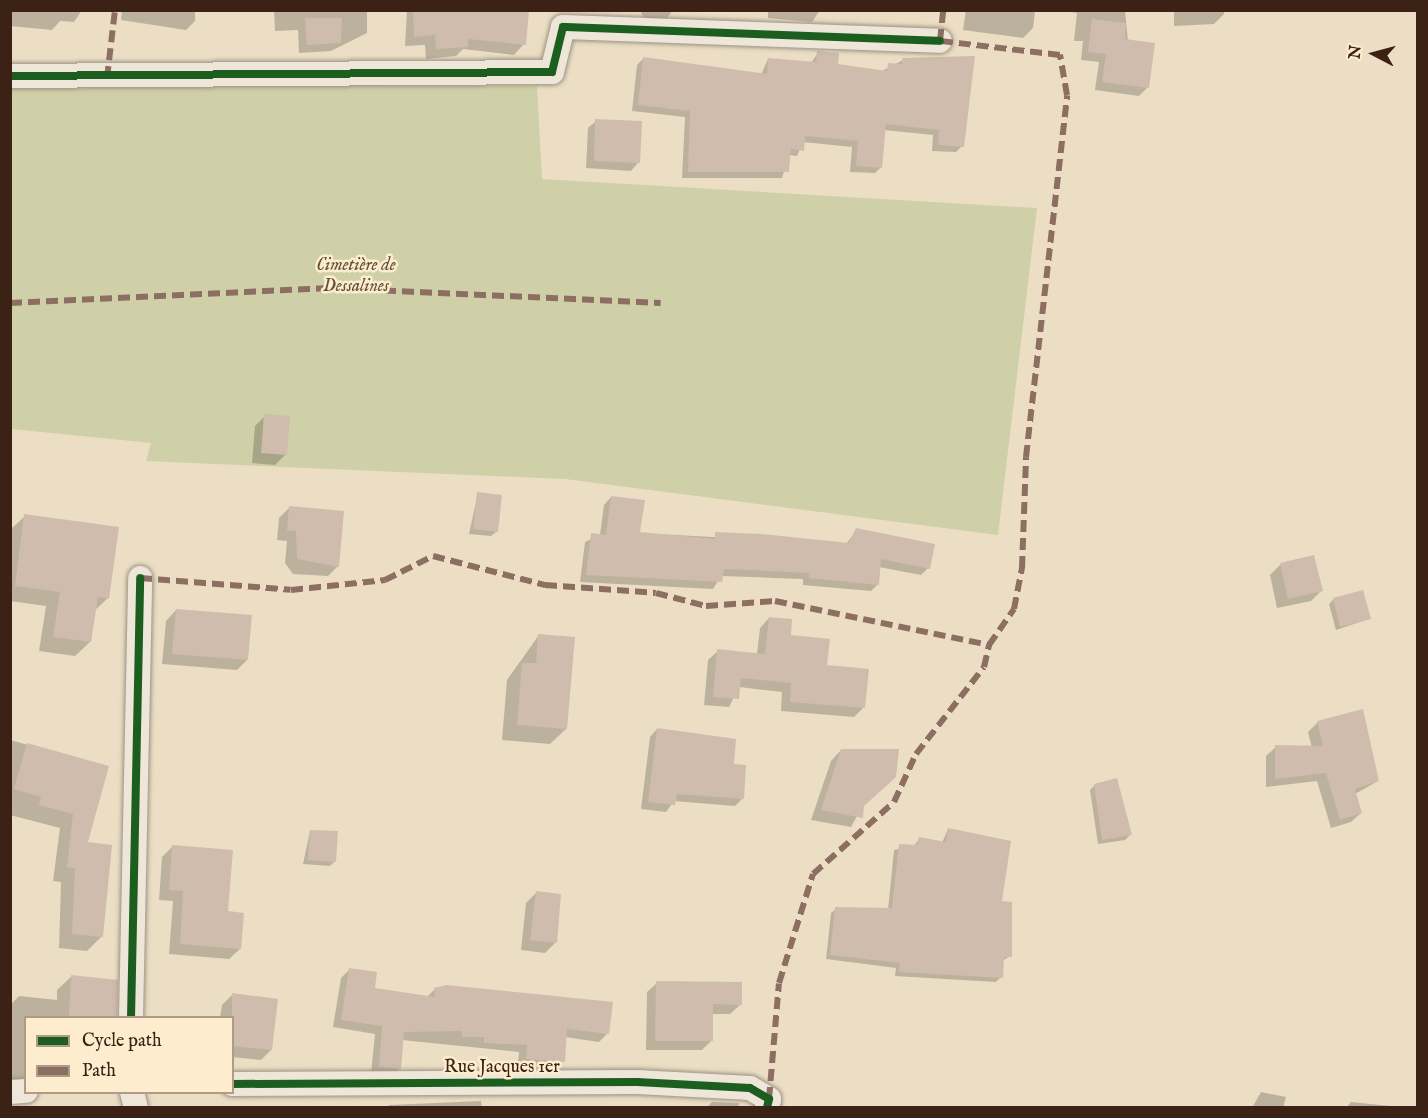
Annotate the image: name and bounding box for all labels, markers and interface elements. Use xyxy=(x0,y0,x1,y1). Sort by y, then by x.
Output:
north arrow xyxy=(1344,24,1404,84)
text: N xyxy=(1345,44,1367,60)
park label: Cimetière de Dessalines xyxy=(316,256,396,298)
legend xyxy=(24,1016,234,1094)
text: Cycle path xyxy=(82,1030,162,1053)
street label: Rue Jacques 1er xyxy=(444,1057,560,1079)
text: Path xyxy=(82,1060,116,1083)

